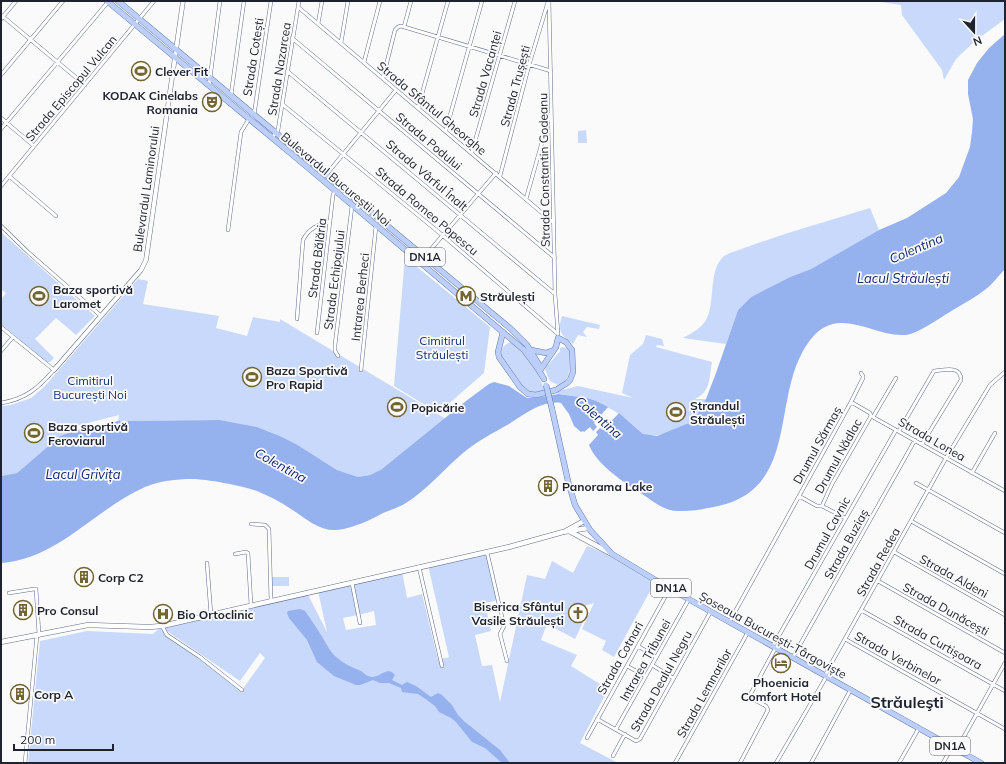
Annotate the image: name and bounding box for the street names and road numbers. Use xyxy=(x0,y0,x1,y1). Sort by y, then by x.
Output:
street label: Strada Cotești xyxy=(239,17,268,97)
street label: Strada Nazarcea xyxy=(264,21,294,117)
street label: Strada Vacanței xyxy=(465,29,506,119)
street label: Strada Episcopul Vulcan xyxy=(22,32,120,144)
street label: Strada Trușești xyxy=(497,43,534,129)
street label: Strada Sfântul Gheorghe xyxy=(374,58,490,158)
street label: Strada Constantin Godeanu xyxy=(535,93,553,247)
street label: Strada Podului xyxy=(393,109,465,173)
street label: Bulevardul Laminorului xyxy=(130,125,162,253)
street label: Bulevardul Bucureștii Noi xyxy=(277,129,394,230)
street label: Strada Vârful Înalt xyxy=(383,136,471,214)
street label: Strada Romeo Popescu xyxy=(372,164,482,258)
street label: Strada Bălăria xyxy=(305,217,329,299)
street label: Strada Echipajului xyxy=(320,229,348,331)
road number: DN1A xyxy=(405,248,445,266)
street label: Intrarea Berheci xyxy=(348,252,372,342)
street label: Drumul Sărmaș xyxy=(789,404,845,487)
street label: Strada Lonea xyxy=(896,414,968,464)
street label: Drumul Nădlac xyxy=(811,416,865,496)
street label: Drumul Cavnic xyxy=(801,494,853,572)
street label: Strada Buziaș xyxy=(821,506,872,582)
street label: Strada Redea xyxy=(853,525,903,599)
street label: Strada Aldeni xyxy=(917,551,991,601)
road number: DN1A xyxy=(651,579,691,597)
street label: Strada Dunăcești xyxy=(900,579,992,640)
street label: Șoseaua București-Târgoviște xyxy=(696,588,849,683)
street label: Strada Curtișoara xyxy=(891,611,985,673)
street label: Intrarea Tribunei xyxy=(616,616,674,703)
street label: Strada Cotnari xyxy=(594,619,646,697)
street label: Strada Dealul Negru xyxy=(627,628,695,734)
street label: Strada Verbinelor xyxy=(852,628,945,688)
street label: Strada Lemnarilor xyxy=(673,645,735,740)
road number: DN1A xyxy=(930,737,970,755)

